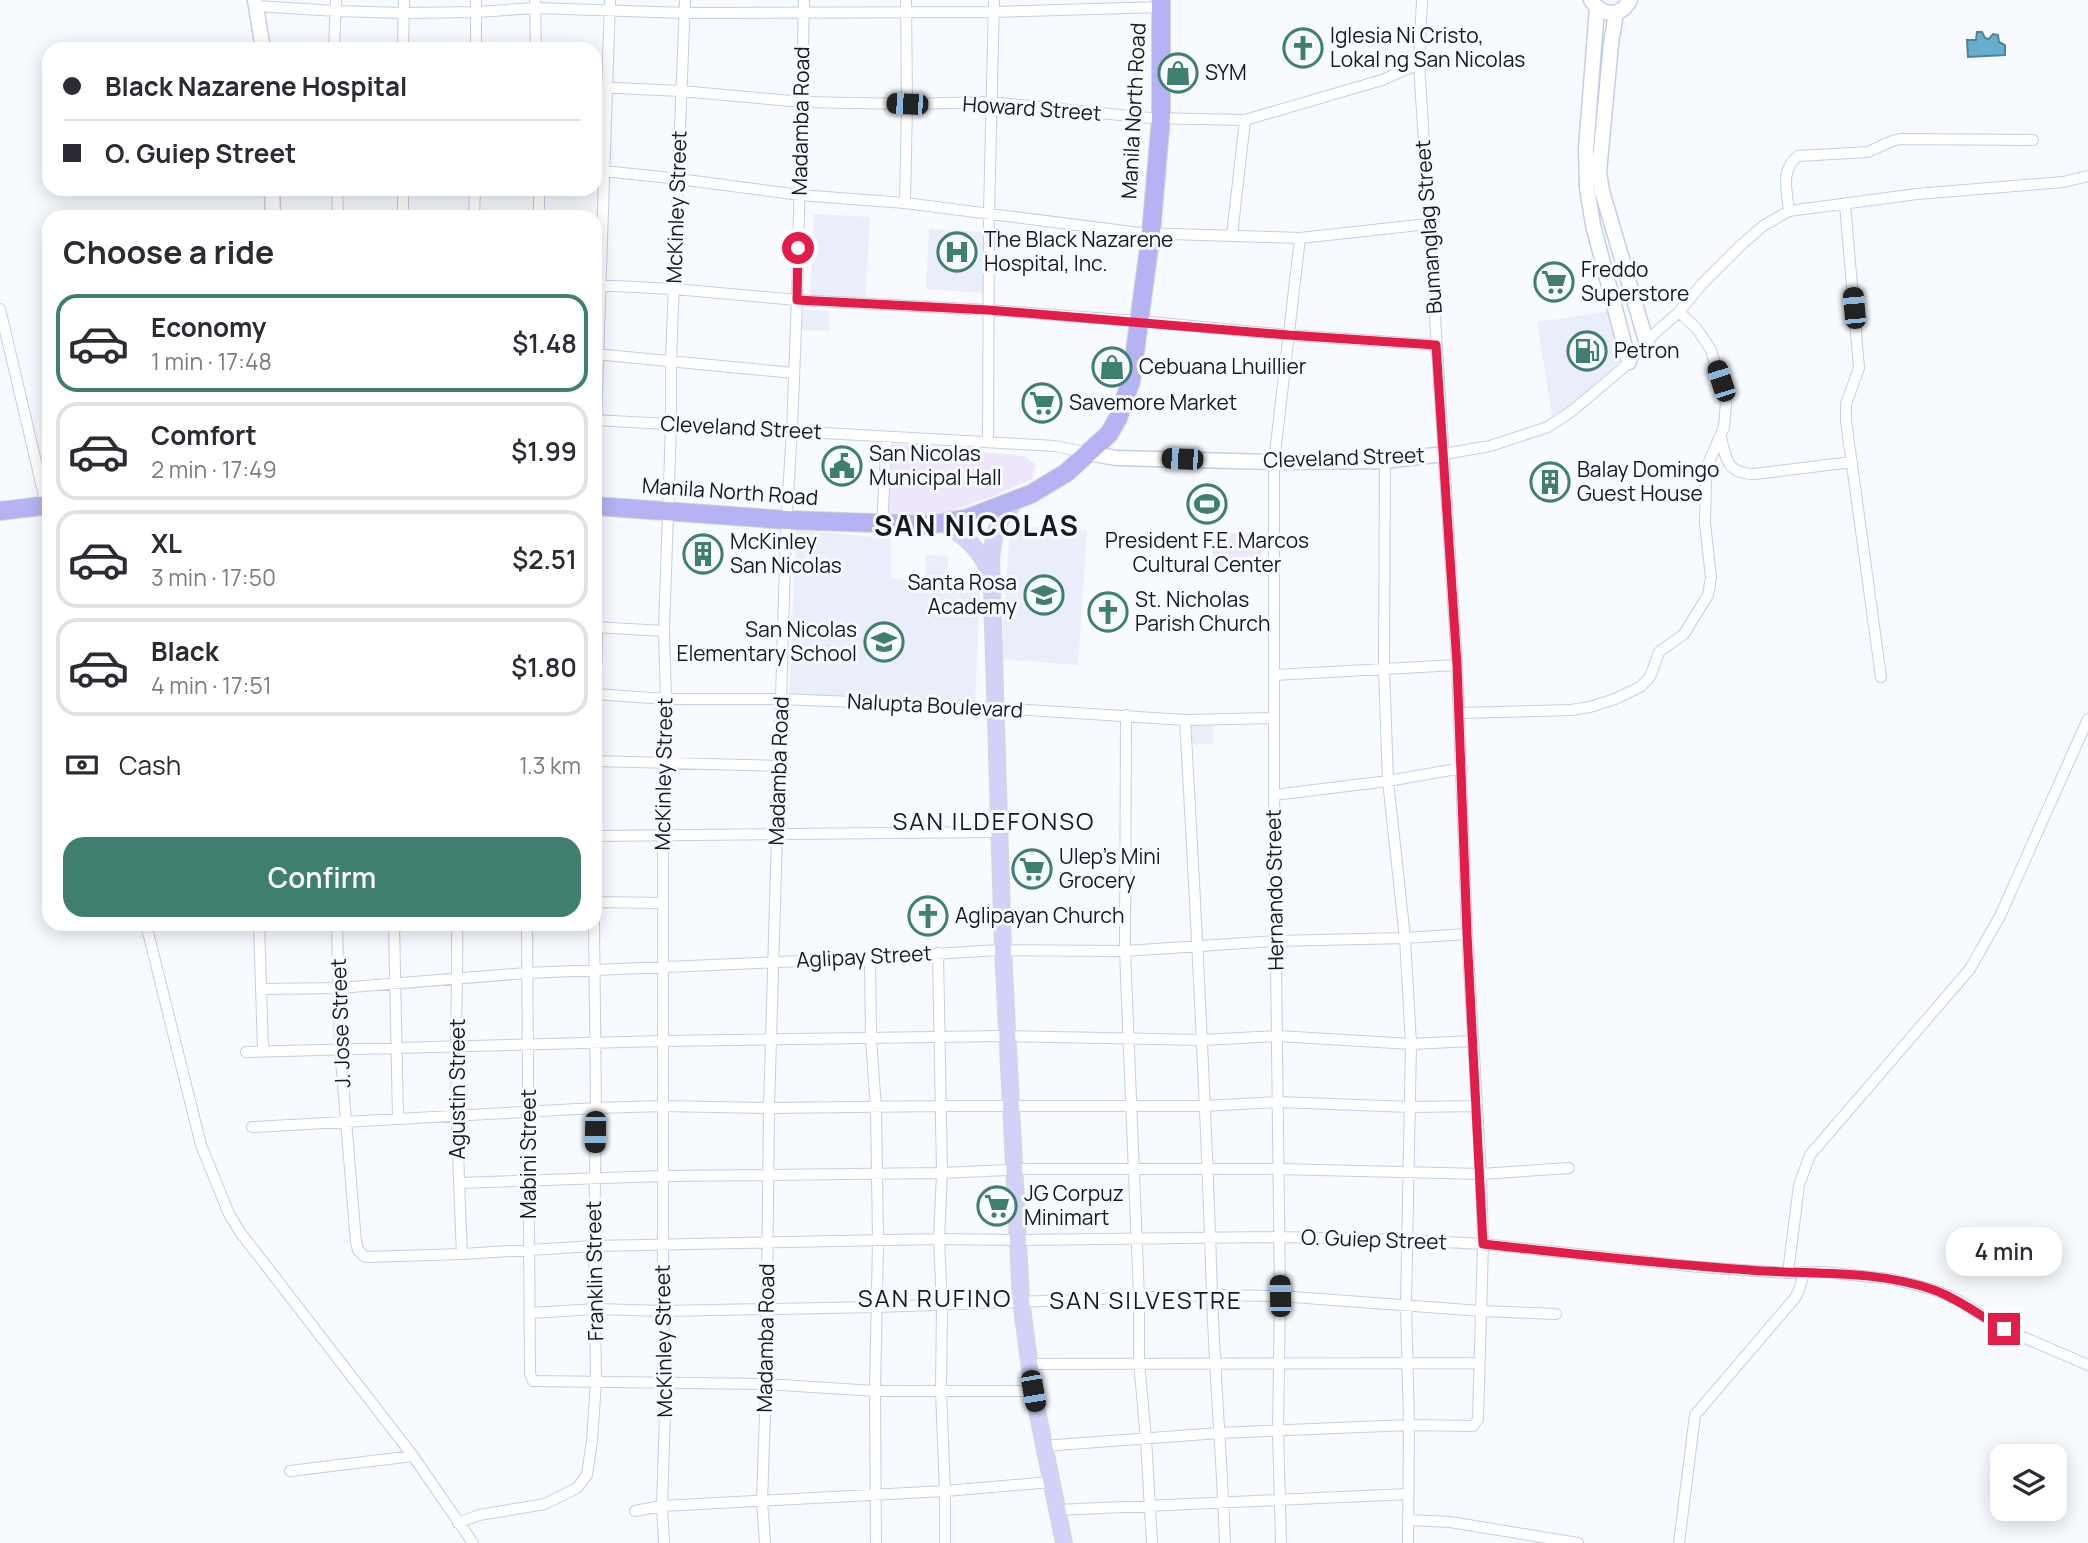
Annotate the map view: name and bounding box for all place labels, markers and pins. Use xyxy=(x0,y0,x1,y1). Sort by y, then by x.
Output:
place label: Iglesia Ni Cristo, Lokal ng San Nicolas xyxy=(1330,21,1525,73)
church icon: Iglesia Ni Cristo, Lokal ng San Nicolas xyxy=(1282,27,1324,69)
shop icon: SYM xyxy=(1157,52,1199,94)
place label: SYM xyxy=(1205,58,1247,86)
place label: The Black Nazarene Hospital, Inc. xyxy=(984,225,1173,277)
hospital icon: The Black Nazarene Hospital, Inc. xyxy=(936,231,978,273)
place label: Freddo Superstore xyxy=(1581,255,1689,307)
supermarket icon: Freddo Superstore xyxy=(1533,261,1575,303)
fuel station icon: Petron xyxy=(1566,330,1608,372)
place label: Petron xyxy=(1614,336,1680,364)
shop icon: Cebuana Lhuillier xyxy=(1091,346,1133,388)
place label: Cebuana Lhuillier xyxy=(1139,352,1307,380)
supermarket icon: Savemore Market xyxy=(1021,382,1063,424)
place label: Savemore Market xyxy=(1069,388,1237,416)
place label: San Nicolas Municipal Hall xyxy=(869,439,1002,491)
public building icon: San Nicolas Municipal Hall xyxy=(821,445,863,487)
place label: Balay Domingo Guest House xyxy=(1577,455,1719,507)
building icon: Balay Domingo Guest House xyxy=(1529,461,1571,503)
sports icon: President F.E. Marcos Cultural Center xyxy=(1186,483,1228,525)
place label: President F.E. Marcos Cultural Center xyxy=(1105,526,1309,578)
place label: McKinley San Nicolas xyxy=(730,527,842,579)
building icon: McKinley San Nicolas xyxy=(682,533,724,575)
place label: Santa Rosa Academy xyxy=(907,568,1017,620)
school or university icon: Santa Rosa Academy xyxy=(1023,574,1065,616)
place label: St. Nicholas Parish Church xyxy=(1135,585,1270,637)
church icon: St. Nicholas Parish Church xyxy=(1087,591,1129,633)
place label: San Nicolas Elementary School xyxy=(676,615,857,667)
school or university icon: San Nicolas Elementary School xyxy=(863,621,905,663)
place label: Ulep's Mini Grocery xyxy=(1059,842,1161,894)
supermarket icon: Ulep's Mini Grocery xyxy=(1011,848,1053,890)
church icon: Aglipayan Church xyxy=(907,895,949,937)
place label: Aglipayan Church xyxy=(955,901,1124,929)
place label: JG Corpuz Minimart xyxy=(1024,1179,1124,1231)
supermarket icon: JG Corpuz Minimart xyxy=(976,1185,1018,1227)

